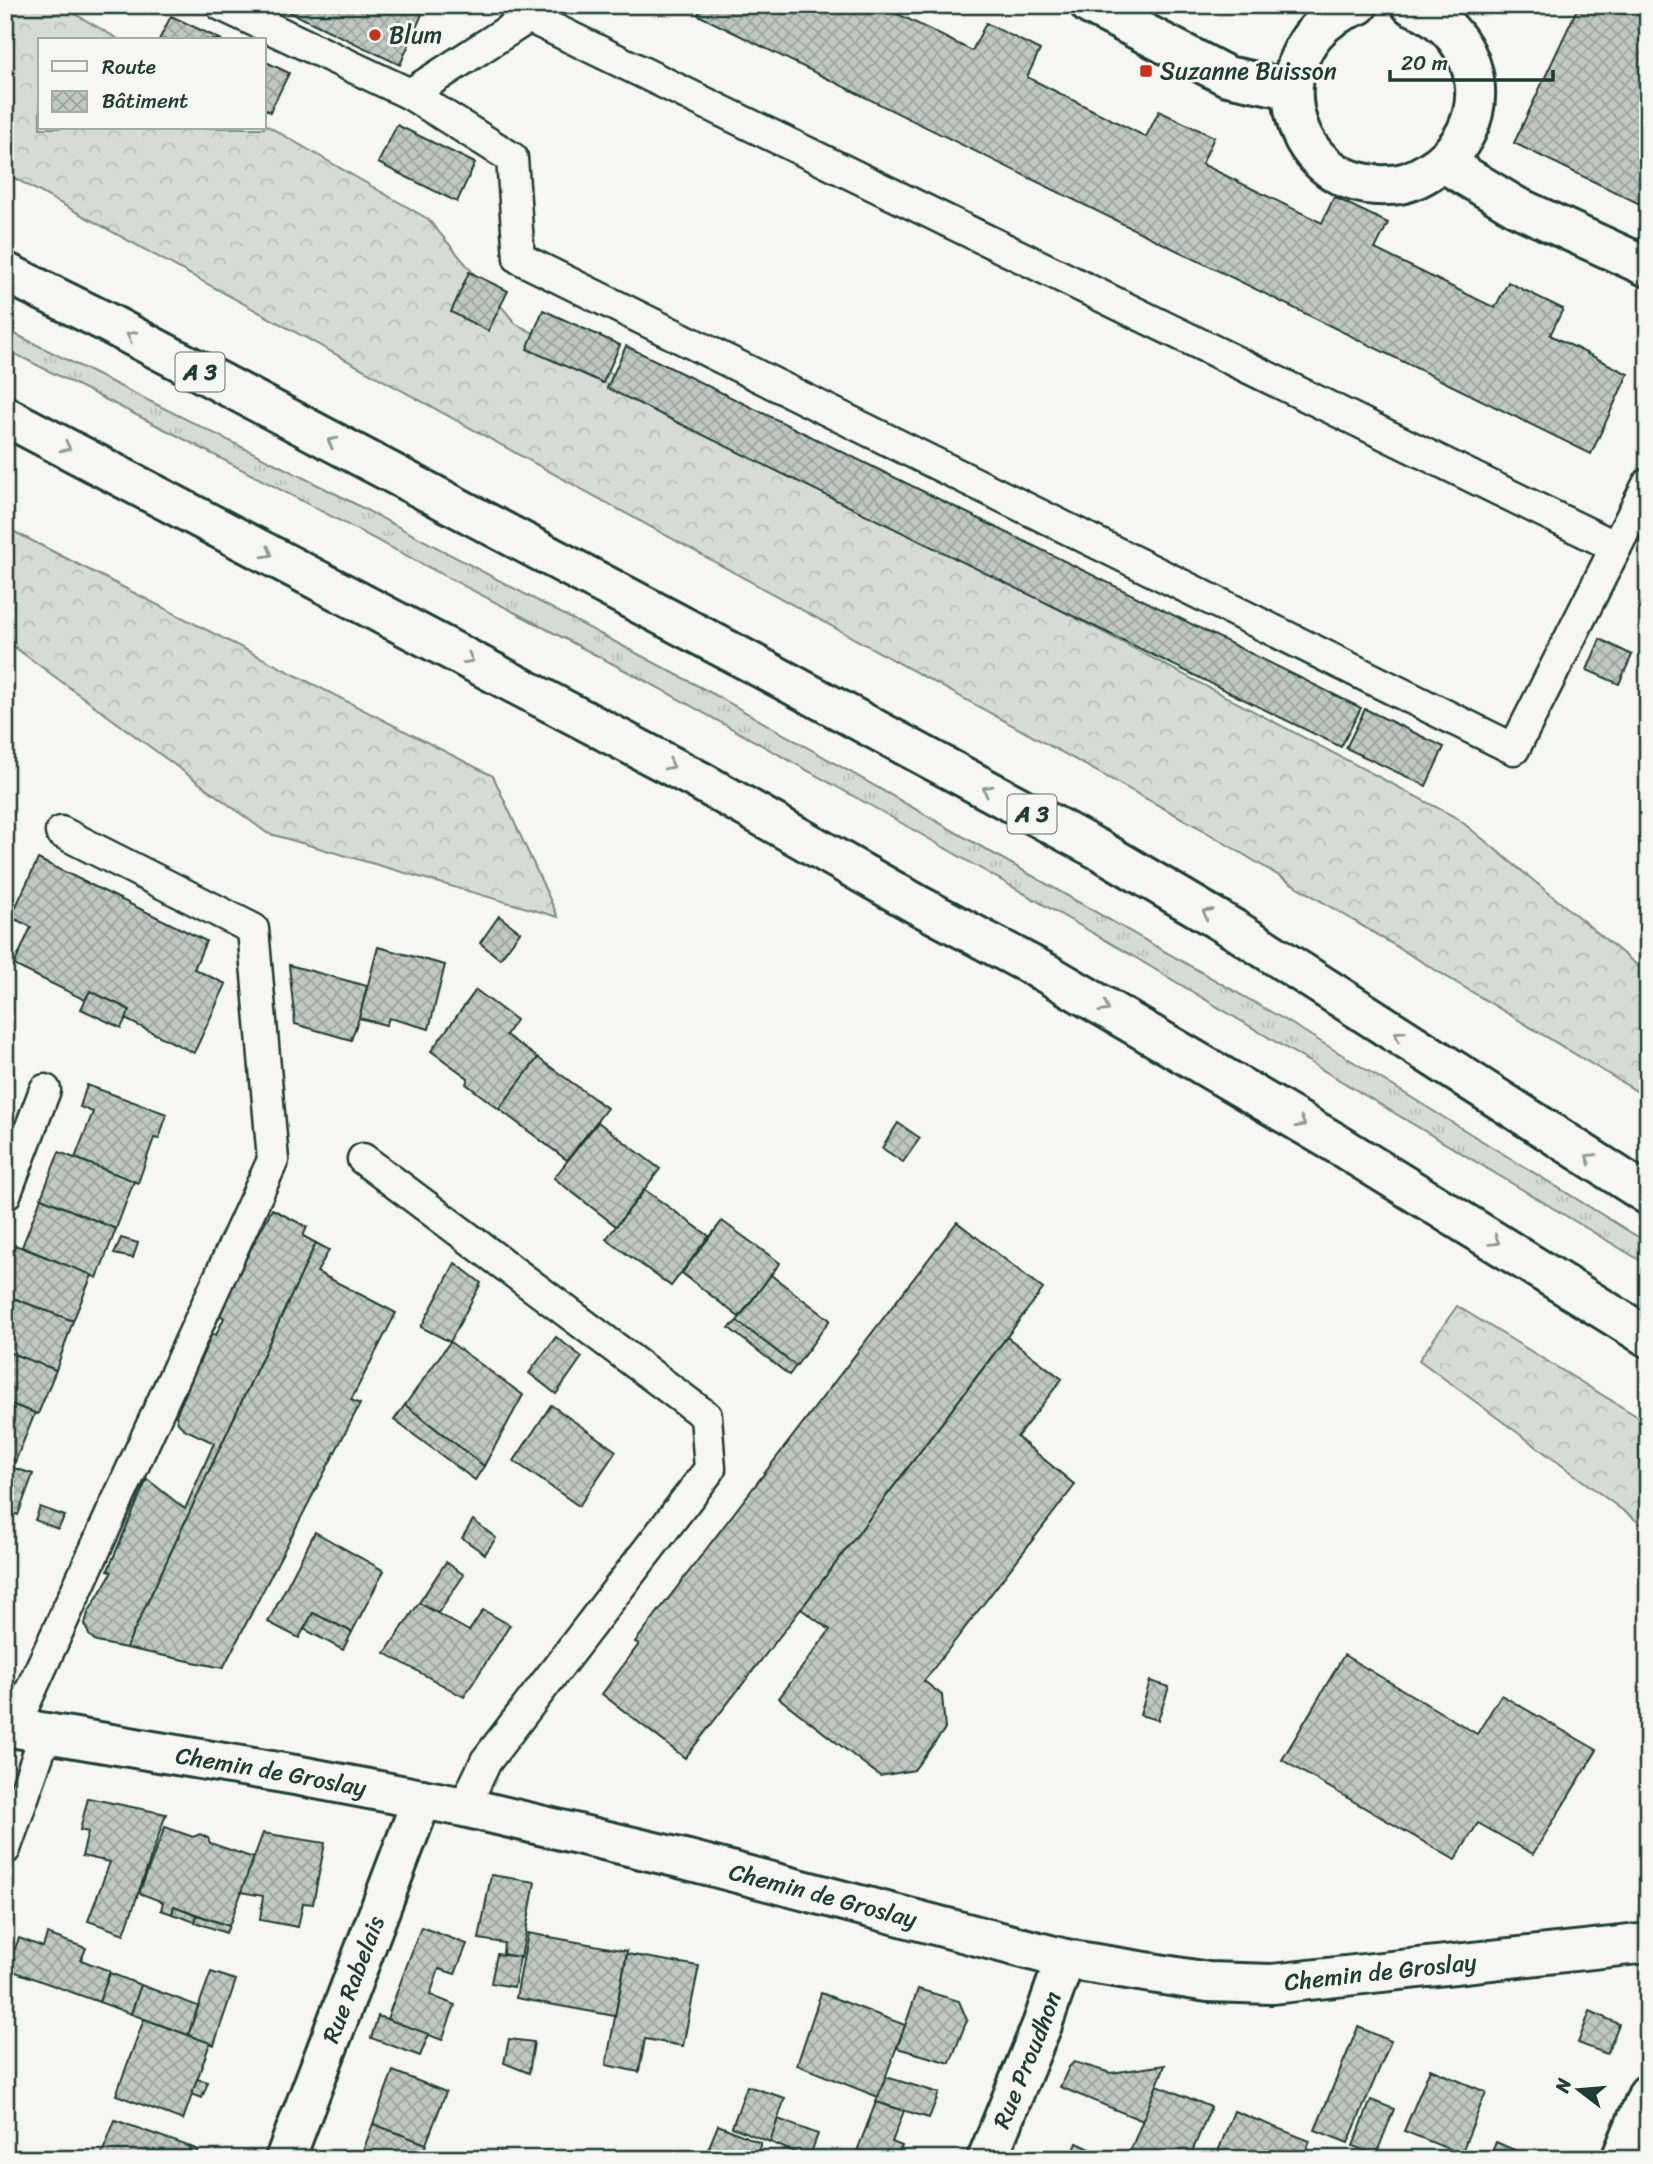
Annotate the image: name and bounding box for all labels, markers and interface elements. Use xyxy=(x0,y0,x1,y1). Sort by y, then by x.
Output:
place label: Blum xyxy=(389,14,442,56)
marker: Blum xyxy=(367,27,383,43)
legend xyxy=(38,38,266,130)
scale bar xyxy=(1390,38,1553,82)
text: 20 m xyxy=(1401,44,1448,82)
text: Route xyxy=(102,48,156,86)
place label: Suzanne Buisson xyxy=(1160,50,1337,92)
marker: Suzanne Buisson xyxy=(1138,63,1154,79)
text: Bâtiment xyxy=(102,82,188,120)
one-way arrow xyxy=(126,331,138,344)
road number: A 3 xyxy=(176,352,224,392)
one-way arrow xyxy=(327,437,340,450)
one-way arrow xyxy=(59,438,71,452)
one-way arrow xyxy=(260,545,273,558)
one-way arrow xyxy=(462,651,474,664)
one-way arrow xyxy=(663,757,675,771)
one-way arrow xyxy=(982,785,994,798)
road number: A 3 xyxy=(1007,794,1056,834)
one-way arrow xyxy=(1201,909,1214,922)
one-way arrow xyxy=(1097,999,1110,1012)
one-way arrow xyxy=(1393,1031,1406,1044)
one-way arrow xyxy=(1293,1114,1306,1127)
one-way arrow xyxy=(1585,1153,1598,1166)
one-way arrow xyxy=(1488,1233,1501,1246)
street label: Chemin de Groslay xyxy=(173,1734,371,1809)
street label: Chemin de Groslay xyxy=(724,1851,922,1940)
street label: Rue Rabelais xyxy=(310,1910,397,2049)
street label: Chemin de Groslay xyxy=(1282,1941,1479,2004)
street label: Rue Proudhon xyxy=(981,1985,1073,2135)
north arrow xyxy=(1544,2056,1614,2126)
text: N xyxy=(1545,2074,1581,2097)

